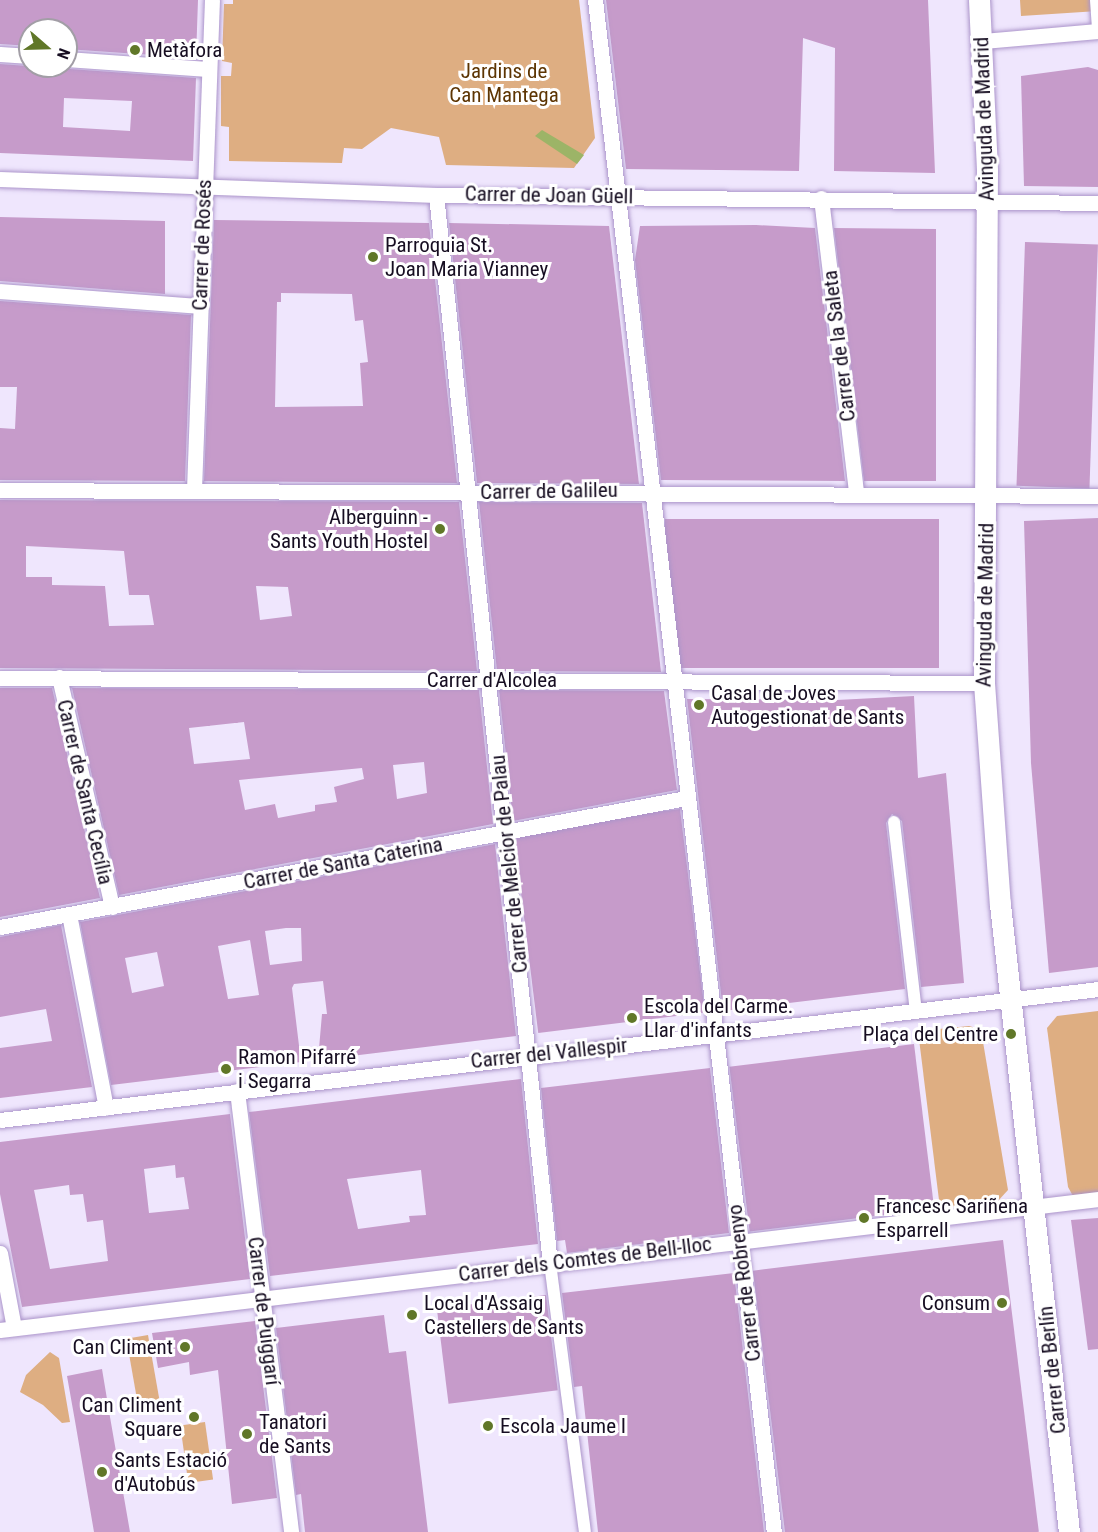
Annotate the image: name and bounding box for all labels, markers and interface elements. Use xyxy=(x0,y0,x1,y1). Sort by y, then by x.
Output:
north arrow xyxy=(18,18,78,78)
street label: Avinguda de Madrid xyxy=(969,36,999,202)
place label: Metàfora xyxy=(147,37,222,63)
marker: Metàfora xyxy=(128,43,142,57)
text: N xyxy=(53,46,74,61)
park label: Jardins de Can Mantega xyxy=(449,58,559,108)
street label: Carrer de Rosés xyxy=(187,179,217,311)
street label: Carrer de Joan Güell xyxy=(465,181,633,209)
place label: Parroquia St. Joan Maria Vianney xyxy=(385,232,548,282)
marker: Parroquia St. Joan Maria Vianney xyxy=(366,250,380,264)
street label: Carrer de la Saleta xyxy=(817,269,861,423)
street label: Carrer de Galileu xyxy=(480,477,618,505)
place label: Alberguinn - Sants Youth Hostel xyxy=(270,504,428,554)
marker: Alberguinn - Sants Youth Hostel xyxy=(433,522,447,536)
street label: Avinguda de Madrid xyxy=(971,523,999,687)
street label: Carrer d'Alcolea xyxy=(427,667,557,693)
place label: Casal de Joves Autogestionat de Sants xyxy=(711,680,904,730)
street label: Carrer de Santa Cecília xyxy=(51,697,119,887)
marker: Casal de Joves Autogestionat de Sants xyxy=(692,698,706,712)
street label: Carrer de Melcior de Palau xyxy=(485,754,533,974)
street label: Carrer de Santa Caterina xyxy=(241,831,445,895)
place label: Escola del Carme. Llar d'infants xyxy=(644,993,793,1043)
marker: Escola del Carme. Llar d'infants xyxy=(625,1011,639,1025)
place label: Plaça del Centre xyxy=(863,1021,998,1047)
marker: Plaça del Centre xyxy=(1002,1025,1020,1043)
street label: Carrer del Vallespir xyxy=(469,1032,629,1074)
place label: Ramon Pifarré i Segarra xyxy=(238,1044,356,1094)
marker: Ramon Pifarré i Segarra xyxy=(219,1062,233,1076)
place label: Francesc Sariñena Esparrell xyxy=(876,1193,1028,1243)
street label: Carrer de Robrenyo xyxy=(722,1203,766,1363)
marker: Francesc Sariñena Esparrell xyxy=(857,1211,871,1225)
street label: Carrer dels Comtes de Bell-lloc xyxy=(457,1231,713,1287)
street label: Carrer de Puiggarí xyxy=(242,1235,286,1387)
place label: Local d'Assaig Castellers de Sants xyxy=(424,1290,584,1340)
place label: Consum xyxy=(922,1290,990,1316)
marker: Consum xyxy=(995,1296,1009,1310)
street label: Carrer de Berlín xyxy=(1033,1305,1071,1435)
marker: Local d'Assaig Castellers de Sants xyxy=(405,1308,419,1322)
place label: Can Climent xyxy=(72,1334,173,1360)
marker: Can Climent xyxy=(178,1340,192,1354)
place label: Can Climent Square xyxy=(81,1392,182,1442)
place label: Tanatori de Sants xyxy=(259,1409,331,1459)
marker: Can Climent Square xyxy=(187,1410,201,1424)
place label: Escola Jaume I xyxy=(500,1413,626,1439)
marker: Escola Jaume I xyxy=(481,1419,495,1433)
marker: Tanatori de Sants xyxy=(240,1427,254,1441)
place label: Sants Estació d'Autobús xyxy=(114,1447,227,1497)
marker: Sants Estació d'Autobús xyxy=(95,1465,109,1479)

